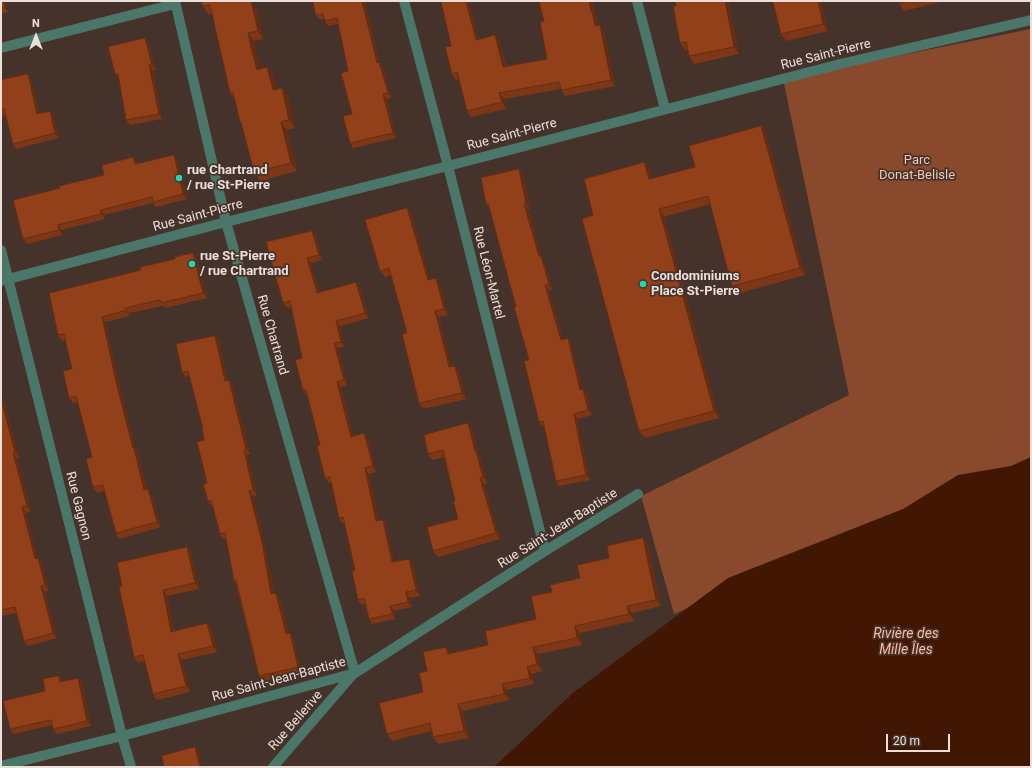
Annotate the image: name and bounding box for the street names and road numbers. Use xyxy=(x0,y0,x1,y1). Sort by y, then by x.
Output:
street label: Rue Saint-Pierre xyxy=(779,36,873,74)
street label: Rue Saint-Pierre xyxy=(465,116,559,154)
street label: Rue Saint-Pierre xyxy=(151,197,245,235)
street label: Rue Léon-Martel xyxy=(469,225,507,321)
street label: Rue Chartrand xyxy=(253,293,291,377)
street label: Rue Gagnon xyxy=(62,470,94,542)
street label: Rue Saint-Jean-Baptiste xyxy=(495,486,621,572)
street label: Rue Saint-Jean-Baptiste xyxy=(210,655,348,705)
street label: Rue Bellerive xyxy=(266,688,326,754)

